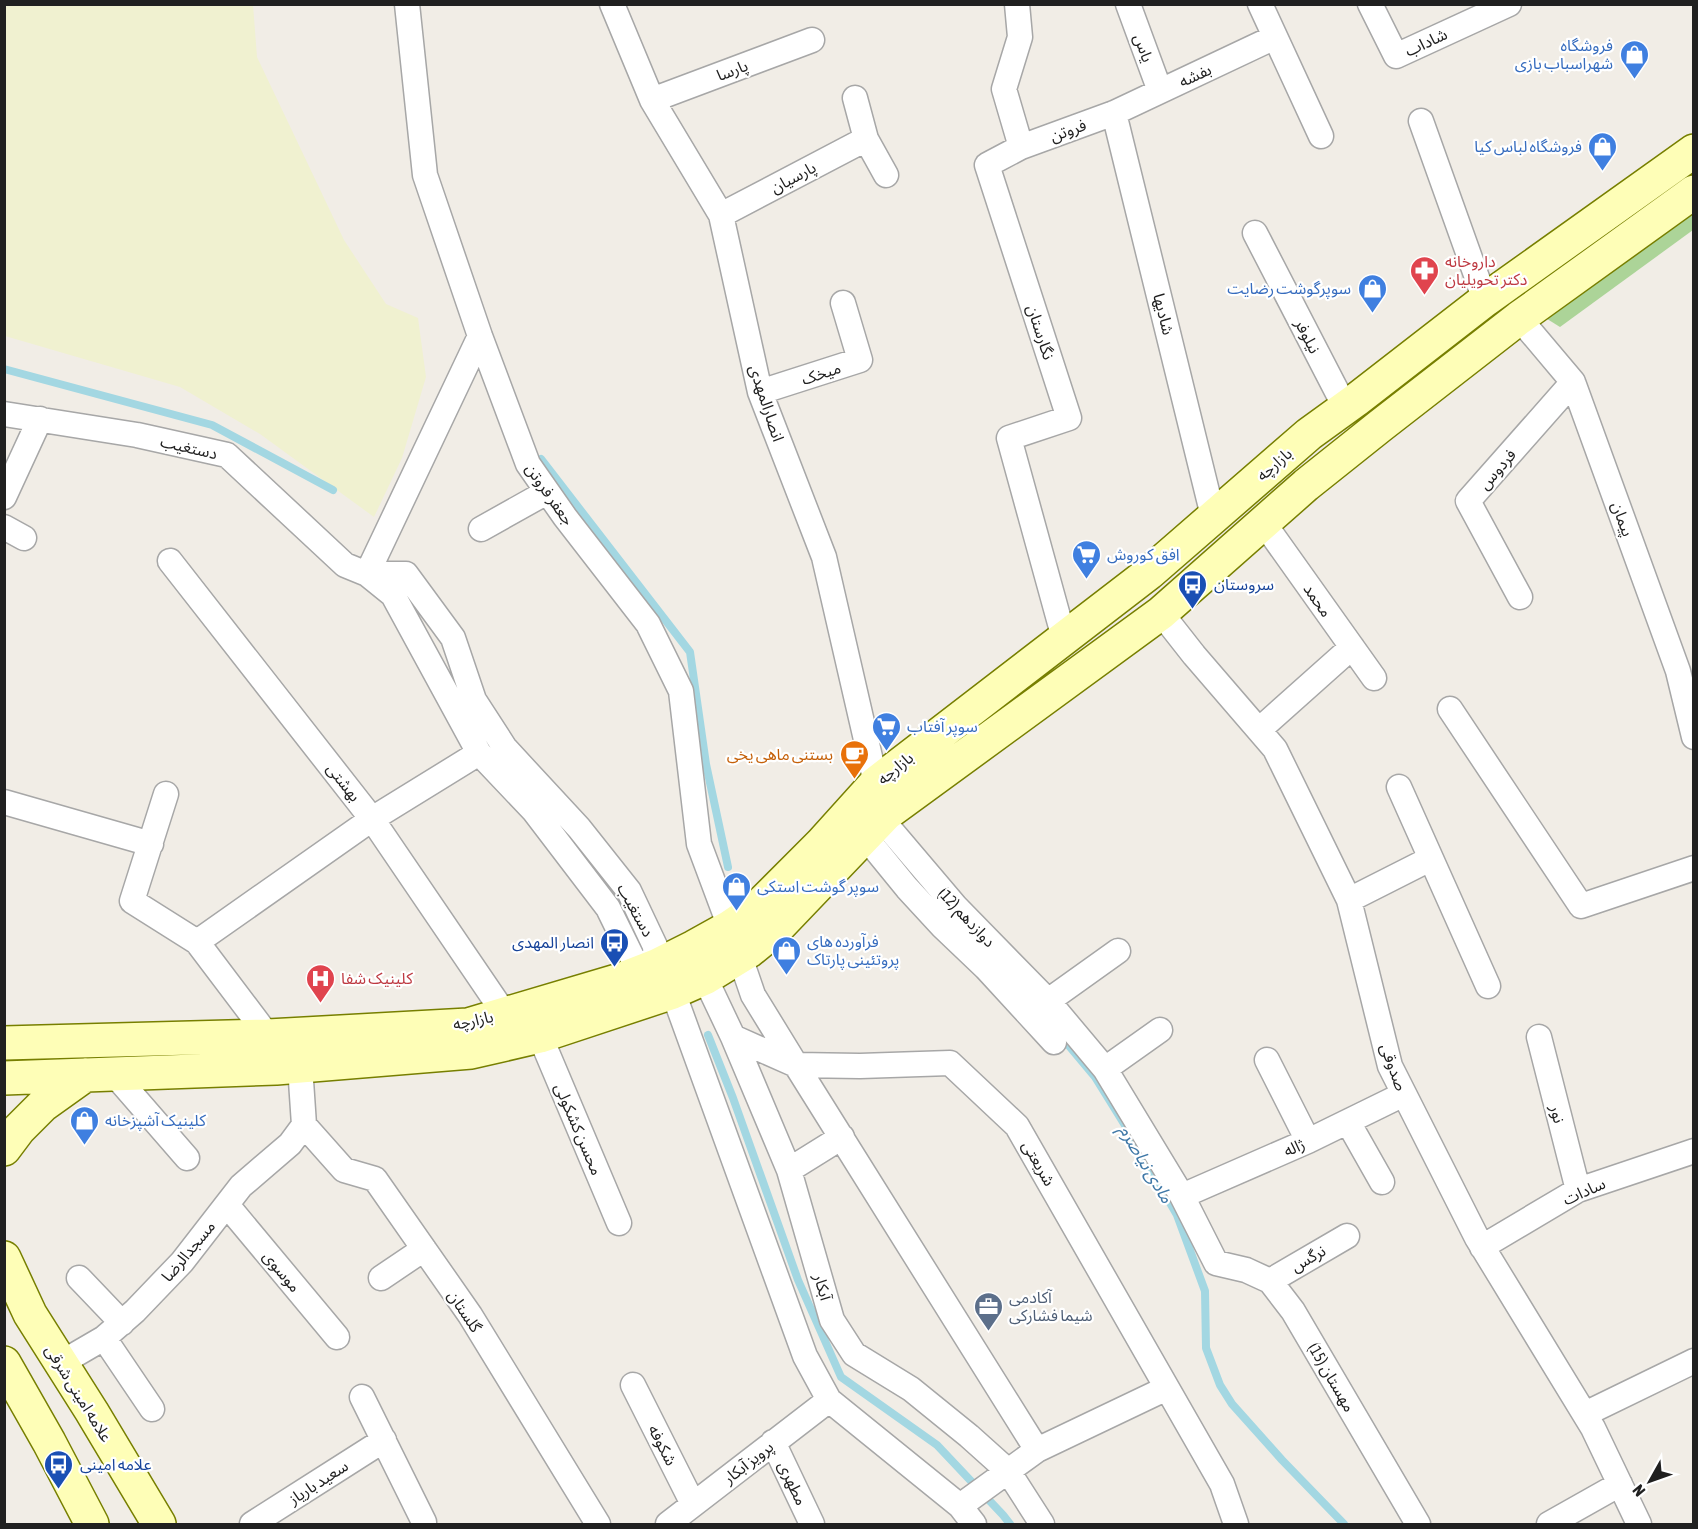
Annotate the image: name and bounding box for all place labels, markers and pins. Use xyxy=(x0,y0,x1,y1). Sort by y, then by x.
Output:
place label: فروشگاه شهراسباب بازی xyxy=(1515,36,1613,73)
shop icon: فروشگاه شهراسباب بازی xyxy=(1618,38,1650,80)
shop icon: فروشگاه لباس کیا xyxy=(1587,130,1619,172)
place label: فروشگاه لباس کیا xyxy=(1474,137,1582,156)
place label: داروخانه دکتر تحویلیان xyxy=(1445,252,1527,289)
pharmacy icon: داروخانه دکتر تحویلیان xyxy=(1408,254,1440,296)
shop icon: سوپرگوشت رضایت xyxy=(1356,272,1388,314)
place label: سوپرگوشت رضایت xyxy=(1227,279,1351,299)
supermarket icon: افق کوروش xyxy=(1070,538,1102,580)
place label: افق کوروش xyxy=(1107,545,1180,565)
bus stop icon: سروستان xyxy=(1177,568,1209,610)
place label: سروستان xyxy=(1214,575,1274,594)
supermarket icon: سوپر آفتاب xyxy=(870,710,902,752)
place label: سوپر آفتاب xyxy=(907,717,978,737)
cafe icon: بستنی ماهی یخی xyxy=(838,738,870,780)
place label: بستنی ماهی یخی xyxy=(727,745,833,764)
shop icon: سوپر گوشت استکی xyxy=(720,870,752,912)
place label: سوپر گوشت استکی xyxy=(757,877,879,897)
bus stop icon: انصار المهدی xyxy=(599,926,631,968)
place label: فرآورده های پروتئینی پارتاک xyxy=(807,932,899,970)
place label: انصار المهدی xyxy=(512,933,594,952)
shop icon: فرآورده های پروتئینی پارتاک xyxy=(770,934,802,976)
hospital icon: کلینیک شفا xyxy=(304,962,336,1004)
place label: کلینیک شفا xyxy=(341,969,413,987)
shop icon: کلینیک آشپزخانه xyxy=(68,1104,100,1146)
place label: کلینیک آشپزخانه xyxy=(105,1111,206,1131)
place label: آکادمی شیما فشارکی xyxy=(1009,1288,1093,1325)
office icon: آکادمی شیما فشارکی xyxy=(972,1290,1004,1332)
bus stop icon: علامه امینی xyxy=(43,1448,75,1490)
place label: علامه امینی xyxy=(80,1455,151,1474)

